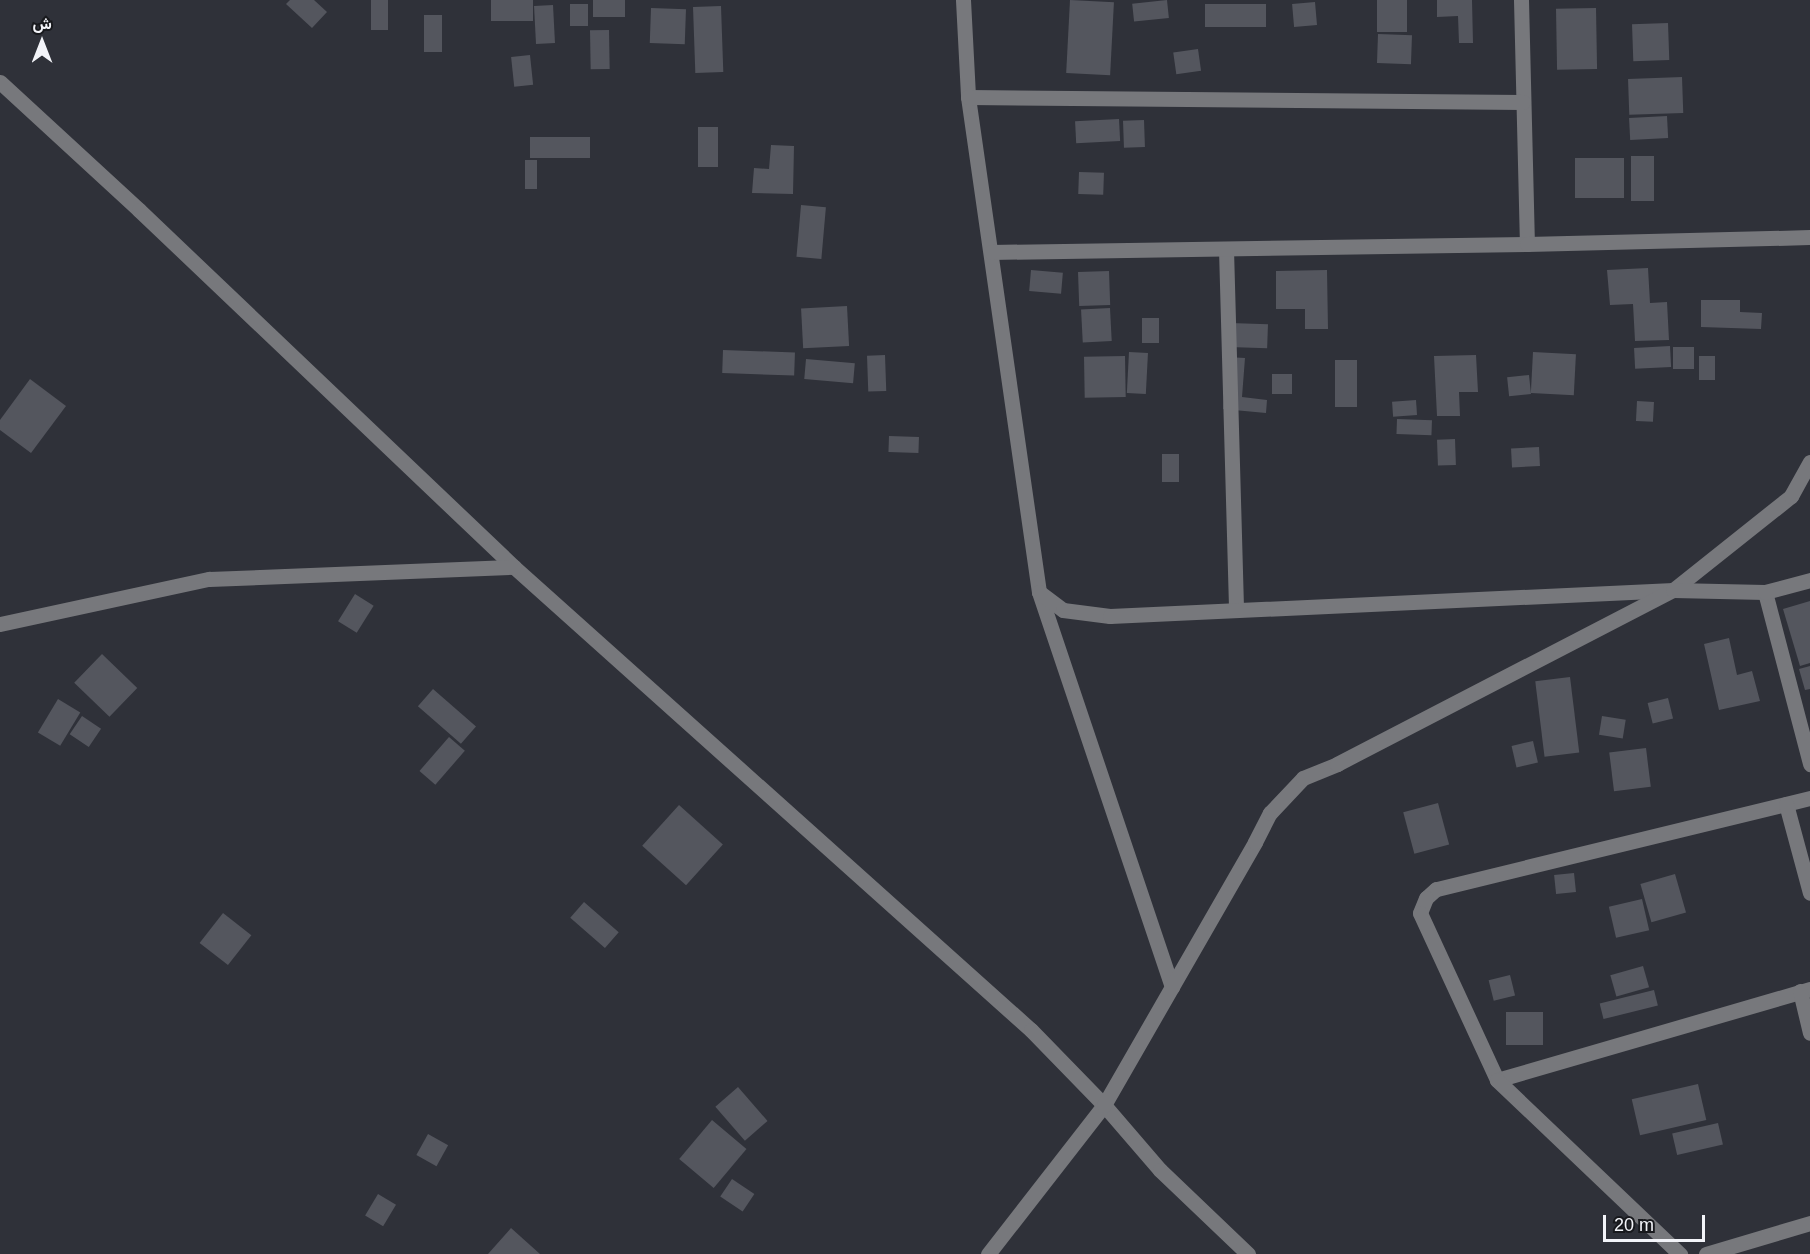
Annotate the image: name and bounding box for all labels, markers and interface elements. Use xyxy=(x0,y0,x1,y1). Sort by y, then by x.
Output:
north arrow xyxy=(12,12,72,72)
text: ش xyxy=(32,15,52,32)
scale bar xyxy=(1606,1203,1708,1241)
text: 20 m xyxy=(1614,1215,1654,1235)

